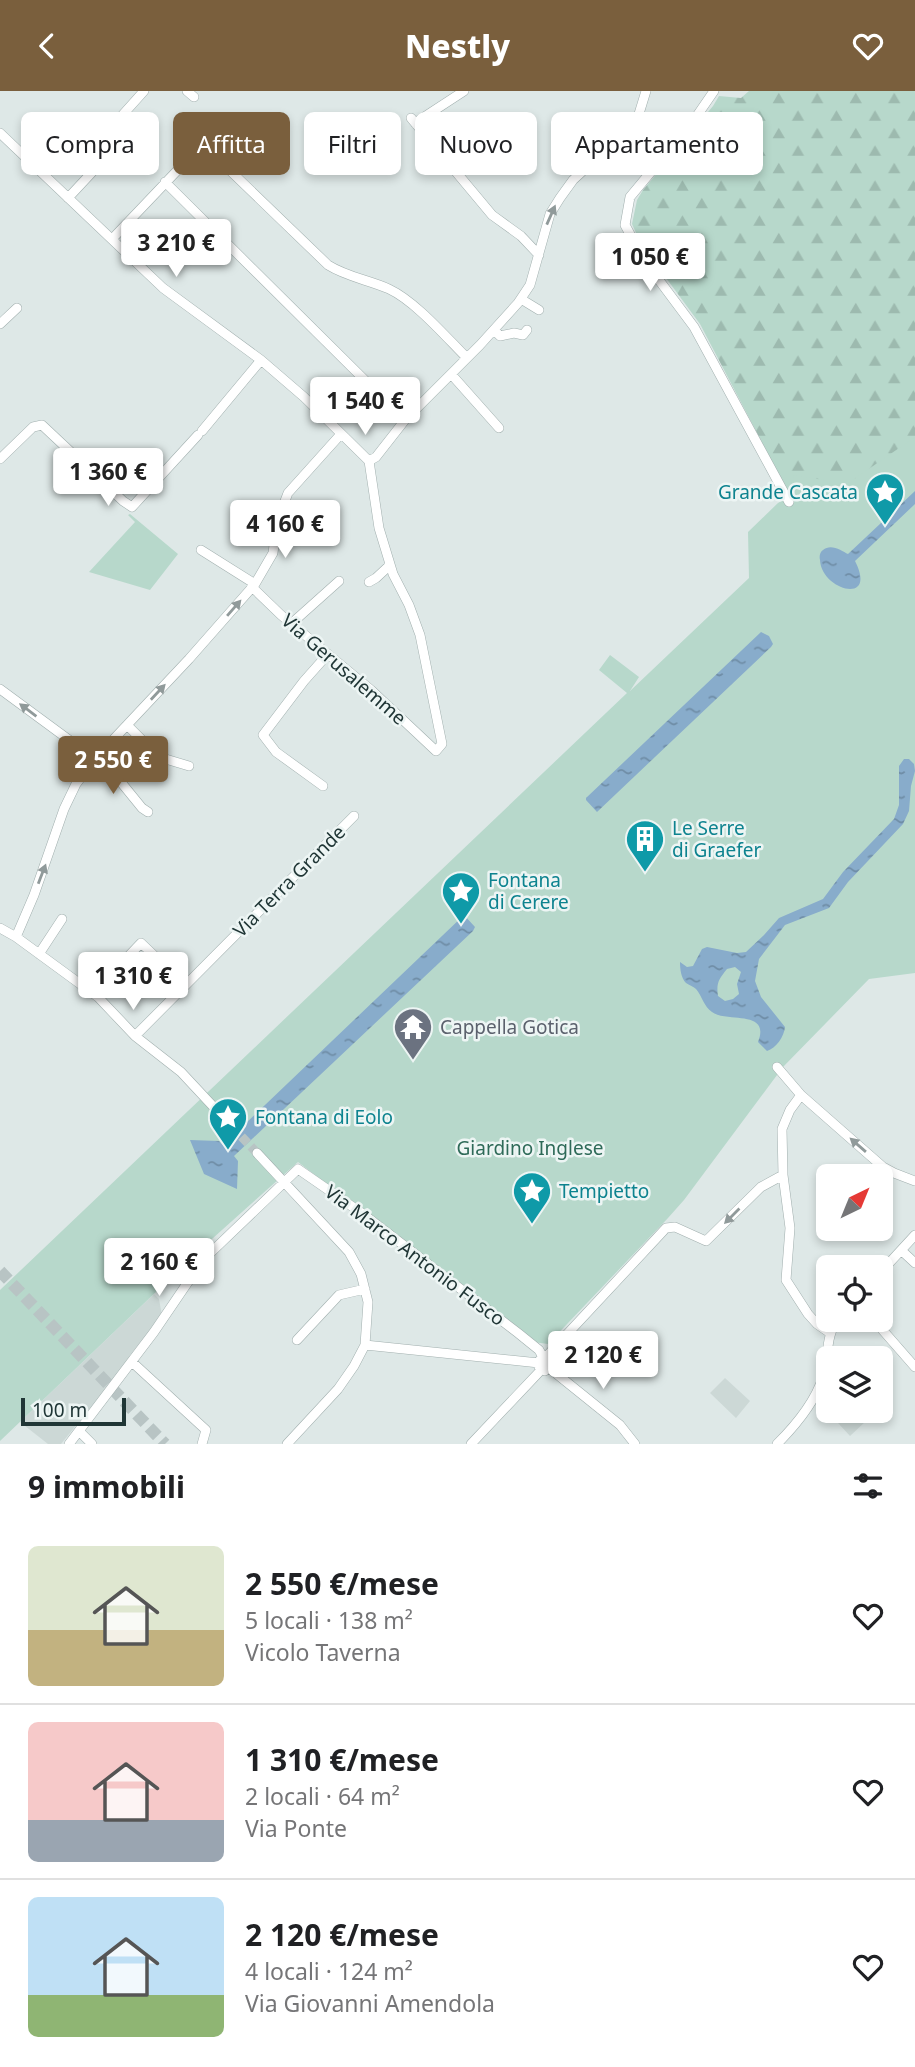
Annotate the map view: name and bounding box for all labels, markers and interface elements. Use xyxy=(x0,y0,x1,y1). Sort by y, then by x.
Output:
text: Nestly xyxy=(405,24,510,67)
icon: back xyxy=(28,27,66,65)
icon: heart xyxy=(849,27,887,65)
chip: Compra xyxy=(21,112,159,175)
chip: Affitta xyxy=(173,112,290,175)
chip: Filtri xyxy=(304,112,401,175)
chip: Nuovo xyxy=(415,112,537,175)
chip: Appartamento xyxy=(551,112,763,175)
one-way arrow xyxy=(545,205,557,225)
pin: 3 210 € xyxy=(111,219,241,279)
text: 3 210 € xyxy=(137,226,215,258)
pin: 1 050 € xyxy=(585,233,715,293)
text: 1 050 € xyxy=(611,240,689,272)
pin: 1 540 € xyxy=(300,377,430,437)
text: 1 540 € xyxy=(326,384,404,416)
pin: 1 360 € xyxy=(43,449,173,508)
text: 1 360 € xyxy=(69,455,147,487)
place icon: Grande Cascata xyxy=(864,471,906,526)
place label: Grande Cascata xyxy=(718,479,858,505)
pin: 4 160 € xyxy=(220,501,350,560)
text: 4 160 € xyxy=(246,507,324,539)
one-way arrow xyxy=(226,599,241,616)
street label: Via Gerusalemme xyxy=(276,607,412,731)
one-way arrow xyxy=(150,684,166,701)
one-way arrow xyxy=(19,703,37,717)
pin: 2 550 € xyxy=(48,737,178,796)
text: 2 550 € xyxy=(74,743,152,775)
place label: Le Serre di Graefer xyxy=(672,815,761,863)
building icon: Le Serre di Graefer xyxy=(624,818,666,873)
street label: Via Terra Grande xyxy=(227,819,351,943)
one-way arrow xyxy=(37,864,48,885)
place label: Fontana di Cerere xyxy=(488,867,569,915)
place icon: Fontana di Cerere xyxy=(440,870,482,925)
pin: 1 310 € xyxy=(68,953,198,1012)
text: 1 310 € xyxy=(94,959,172,991)
temple icon: Cappella Gotica xyxy=(392,1006,434,1061)
place label: Cappella Gotica xyxy=(440,1014,579,1040)
place icon: Fontana di Eolo xyxy=(207,1096,249,1151)
place label: Fontana di Eolo xyxy=(255,1104,393,1130)
park label: Giardino Inglese xyxy=(457,1135,603,1161)
one-way arrow xyxy=(849,1137,867,1153)
north arrow xyxy=(816,1164,892,1241)
map controls xyxy=(816,1164,893,1423)
place icon: Tempietto xyxy=(511,1170,553,1225)
place label: Tempietto xyxy=(559,1178,649,1204)
street label: Via Marco Antonio Fusco xyxy=(320,1179,510,1331)
one-way arrow xyxy=(724,1208,740,1224)
pin: 2 160 € xyxy=(94,1239,224,1298)
text: 2 160 € xyxy=(120,1245,198,1277)
button: locate xyxy=(816,1255,893,1332)
pin: 2 120 € xyxy=(538,1331,668,1391)
text: 2 120 € xyxy=(564,1338,642,1370)
button: layers xyxy=(816,1346,893,1423)
scale bar xyxy=(21,1395,126,1427)
text: 100 m xyxy=(32,1397,87,1423)
text: 9 immobili xyxy=(28,1466,185,1507)
icon: filters xyxy=(849,1467,887,1505)
text: 2 550 €/mese xyxy=(245,1563,439,1604)
icon: home xyxy=(84,1574,168,1658)
icon: heart xyxy=(849,1597,887,1635)
text: 5 locali · 138 m² xyxy=(245,1604,413,1636)
text: Vicolo Taverna xyxy=(245,1636,401,1668)
text: 1 310 €/mese xyxy=(245,1739,439,1780)
icon: home xyxy=(84,1750,168,1834)
icon: heart xyxy=(849,1773,887,1811)
text: 2 locali · 64 m² xyxy=(245,1780,400,1812)
text: Via Ponte xyxy=(245,1812,347,1844)
text: 2 120 €/mese xyxy=(245,1914,439,1955)
icon: home xyxy=(84,1925,168,2009)
icon: heart xyxy=(849,1948,887,1986)
text: 4 locali · 124 m² xyxy=(245,1955,413,1987)
text: Via Giovanni Amendola xyxy=(245,1987,495,2019)

